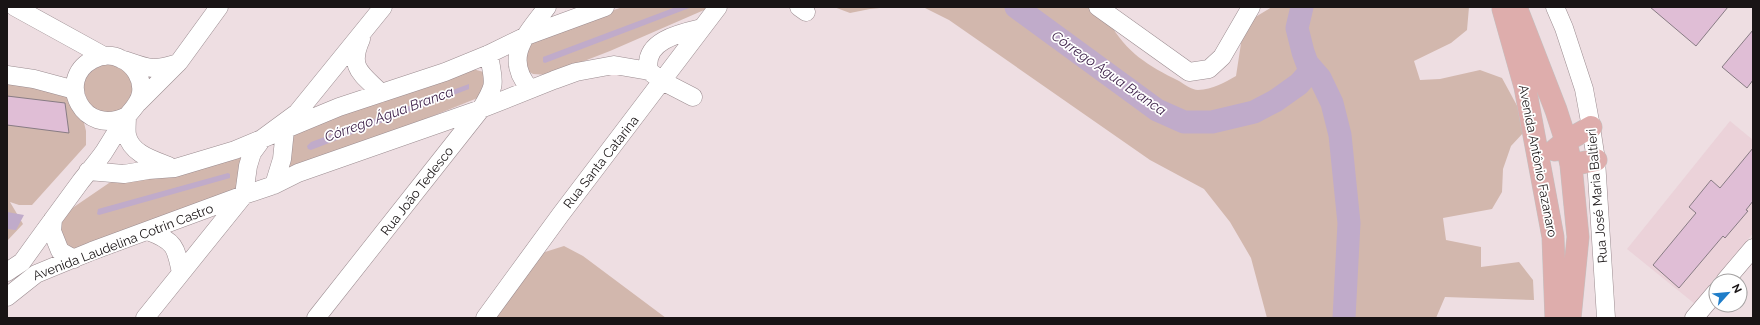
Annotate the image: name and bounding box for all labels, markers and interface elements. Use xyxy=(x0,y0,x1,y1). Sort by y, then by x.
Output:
water label: Córrego Água Branca xyxy=(1049,27,1170,119)
water label: Córrego Água Branca xyxy=(322,82,456,145)
street label: Avenida Antônio Fazanaro xyxy=(1516,83,1560,239)
street label: Rua Santa Catarina xyxy=(560,113,642,211)
street label: Rua José Maria Baltieri xyxy=(1584,128,1610,264)
street label: Rua João Tedesco xyxy=(378,143,457,238)
street label: Avenida Laudelina Cotrin Castro xyxy=(31,201,216,283)
north arrow xyxy=(1708,273,1748,313)
text: N xyxy=(1729,282,1744,295)

